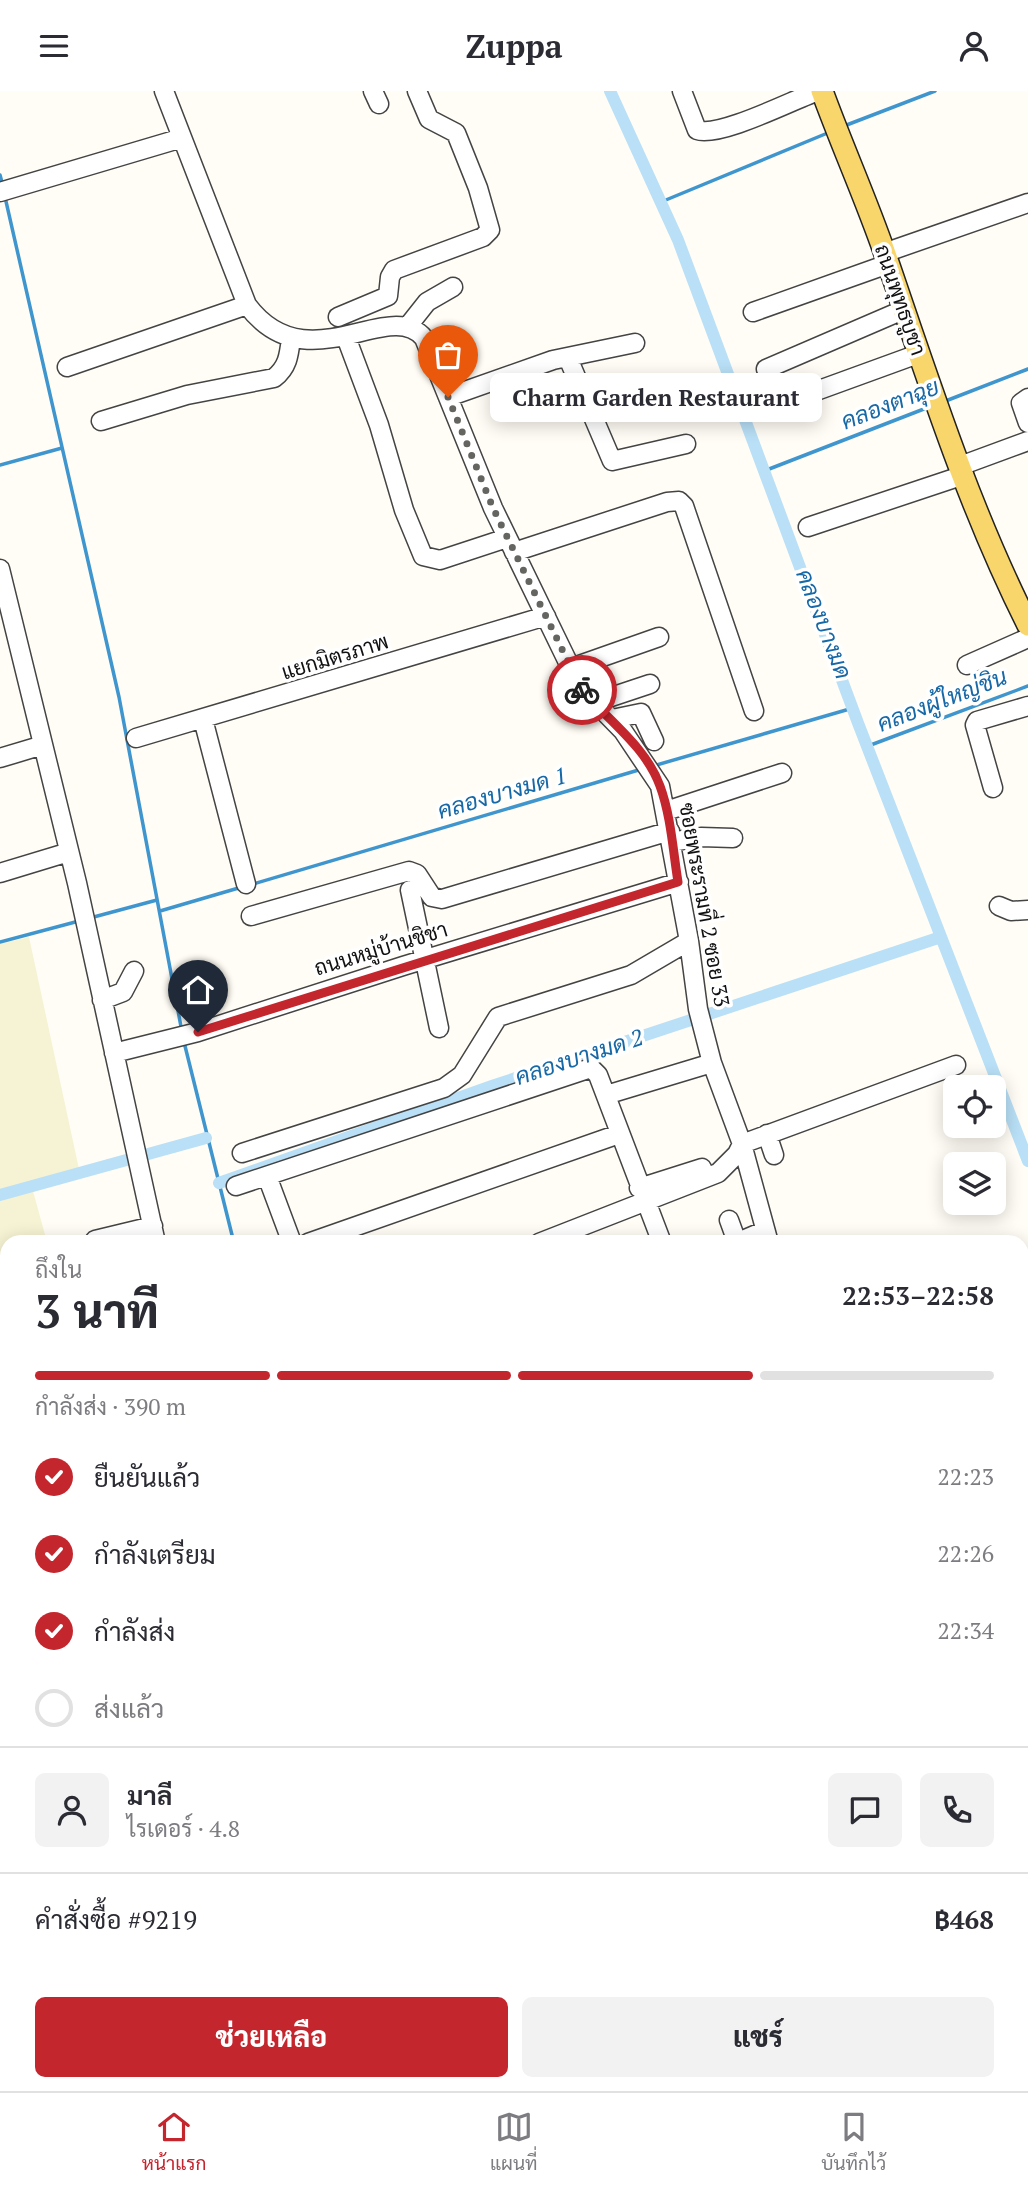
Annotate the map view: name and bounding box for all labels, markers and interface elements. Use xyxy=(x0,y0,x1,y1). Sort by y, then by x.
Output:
text: Zuppa xyxy=(466,25,563,67)
icon: menu xyxy=(35,27,73,65)
icon: person xyxy=(955,27,993,65)
street label: ถนนพุทธบูชา xyxy=(867,240,933,360)
pin xyxy=(418,325,478,397)
icon: bag xyxy=(429,336,467,374)
water label: คลองตาฉุย xyxy=(836,371,944,437)
callout: Charm Garden Restaurant xyxy=(490,373,822,421)
text: Charm Garden Restaurant xyxy=(512,382,800,413)
water label: คลองบางมด xyxy=(789,564,860,683)
street label: แยกมิตรภาพ xyxy=(278,627,392,686)
courier xyxy=(547,655,617,725)
water label: คลองผู้ใหญ่ชิน xyxy=(872,660,1012,740)
icon: bike xyxy=(563,671,601,709)
water label: คลองบางมด 1 xyxy=(434,759,570,826)
street label: ซอยพระรามที่ 2 ซอย 33 xyxy=(673,800,742,1009)
street label: ถนนหมู่บ้านชิชา xyxy=(311,914,451,984)
pin xyxy=(168,960,228,1032)
icon: home xyxy=(179,971,217,1009)
water label: คลองบางมด 2 xyxy=(511,1021,647,1092)
map controls xyxy=(943,1075,1006,1215)
button: locate xyxy=(943,1075,1006,1138)
button: layers xyxy=(943,1152,1006,1215)
text: ถึงใน xyxy=(35,1254,82,1285)
text: 22:53–22:58 xyxy=(842,1278,994,1312)
text: 3 นาที xyxy=(35,1280,159,1341)
text: กำลังส่ง · 390 m xyxy=(35,1391,186,1422)
icon: check xyxy=(35,1458,73,1496)
text: ยืนยันแล้ว xyxy=(94,1460,200,1494)
text: 22:23 xyxy=(937,1461,994,1492)
icon: check xyxy=(35,1535,73,1573)
text: กำลังเตรียม xyxy=(94,1537,216,1571)
text: 22:26 xyxy=(937,1538,994,1569)
icon: check xyxy=(35,1612,73,1650)
text: กำลังส่ง xyxy=(94,1614,175,1648)
text: 22:34 xyxy=(937,1615,994,1646)
text: ส่งแล้ว xyxy=(94,1691,164,1725)
button: person xyxy=(35,1773,109,1847)
button: chat xyxy=(828,1773,902,1847)
button: phone xyxy=(920,1773,994,1847)
text: มาลี xyxy=(127,1778,172,1812)
text: ไรเดอร์ · 4.8 xyxy=(127,1813,240,1844)
text: คำสั่งซื้อ #9219 xyxy=(35,1902,197,1936)
text: ฿468 xyxy=(934,1902,994,1936)
button: ช่วยเหลือ xyxy=(35,1997,508,2077)
button: แชร์ xyxy=(522,1997,994,2077)
tab: หน้าแรก xyxy=(142,2108,206,2175)
tab: แผนที่ xyxy=(490,2108,538,2175)
tab: บันทึกไว้ xyxy=(821,2108,886,2175)

